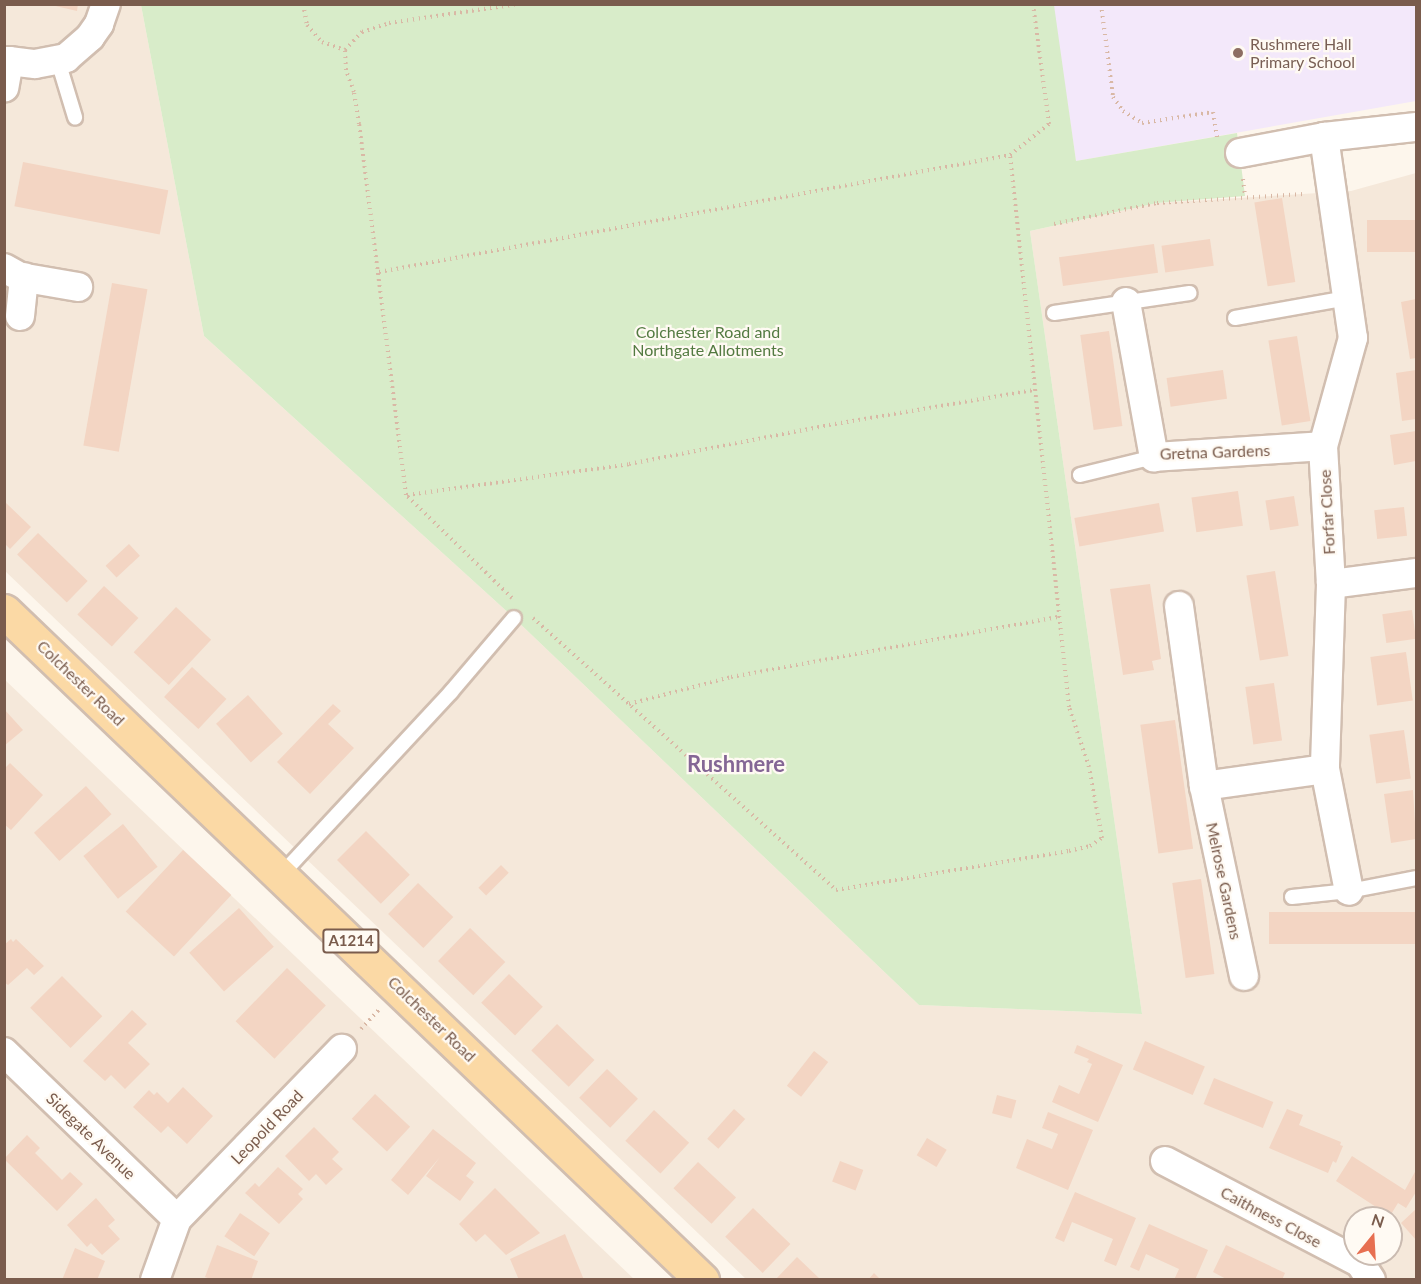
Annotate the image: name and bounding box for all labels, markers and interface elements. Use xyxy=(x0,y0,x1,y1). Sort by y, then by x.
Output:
place label: Rushmere Hall Primary School xyxy=(1250,34,1356,72)
marker: Rushmere Hall Primary School xyxy=(1231,46,1245,60)
park label: Colchester Road and Northgate Allotments xyxy=(632,322,784,360)
street label: Gretna Gardens xyxy=(1159,440,1271,464)
street label: Forfar Close xyxy=(1315,469,1339,555)
street label: Colchester Road xyxy=(33,636,129,730)
district label: Rushmere xyxy=(687,751,785,777)
street label: Melrose Gardens xyxy=(1202,821,1246,941)
road number: A1214 xyxy=(321,929,381,953)
street label: Colchester Road xyxy=(384,972,480,1066)
street label: Leopold Road xyxy=(227,1086,307,1168)
street label: Sidegate Avenue xyxy=(42,1088,140,1184)
street label: Caithness Close xyxy=(1217,1182,1325,1252)
north arrow xyxy=(1343,1206,1403,1266)
text: N xyxy=(1369,1209,1387,1231)

